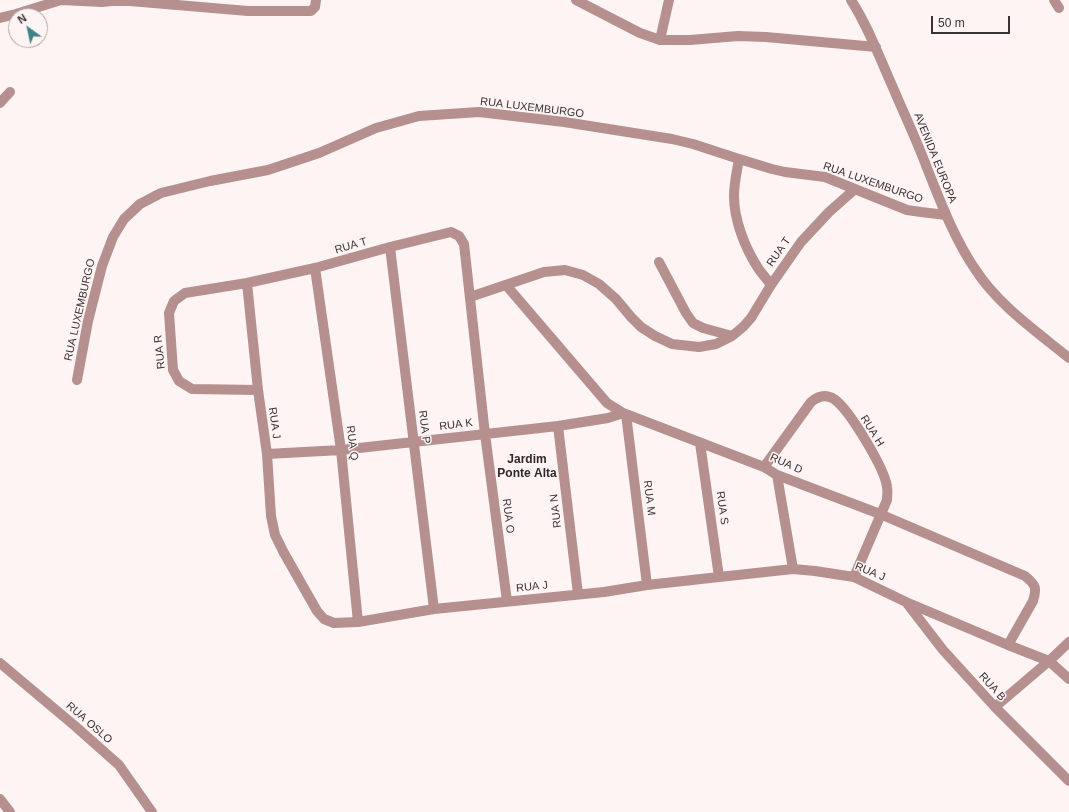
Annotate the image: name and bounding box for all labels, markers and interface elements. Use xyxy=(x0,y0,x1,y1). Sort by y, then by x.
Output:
north arrow xyxy=(8,8,48,48)
scale bar xyxy=(933,8,1012,34)
text: N xyxy=(15,12,29,26)
text: 50 m xyxy=(938,16,965,30)
street label: RUA LUXEMBURGO xyxy=(479,95,585,121)
street label: AVENIDA EUROPA xyxy=(911,111,959,205)
street label: RUA LUXEMBURGO xyxy=(821,160,925,206)
street label: RUA T xyxy=(333,235,369,257)
street label: RUA T xyxy=(764,235,794,269)
street label: RUA LUXEMBURGO xyxy=(62,258,98,362)
street label: RUA R xyxy=(152,334,168,370)
street label: RUA J xyxy=(265,406,283,440)
street label: RUA P xyxy=(415,410,433,444)
street label: RUA H xyxy=(857,413,887,449)
street label: RUA K xyxy=(439,416,473,434)
street label: RUA Q xyxy=(343,425,361,461)
street label: RUA D xyxy=(768,451,804,477)
district label: Jardim Ponte Alta xyxy=(497,453,557,481)
street label: RUA M xyxy=(640,480,658,516)
street label: RUA S xyxy=(713,490,731,526)
street label: RUA N xyxy=(547,493,565,529)
street label: RUA O xyxy=(499,498,517,534)
street label: RUA J xyxy=(853,560,887,584)
street label: RUA J xyxy=(516,579,548,595)
street label: RUA B xyxy=(976,670,1008,704)
street label: RUA OSLO xyxy=(63,699,115,747)

